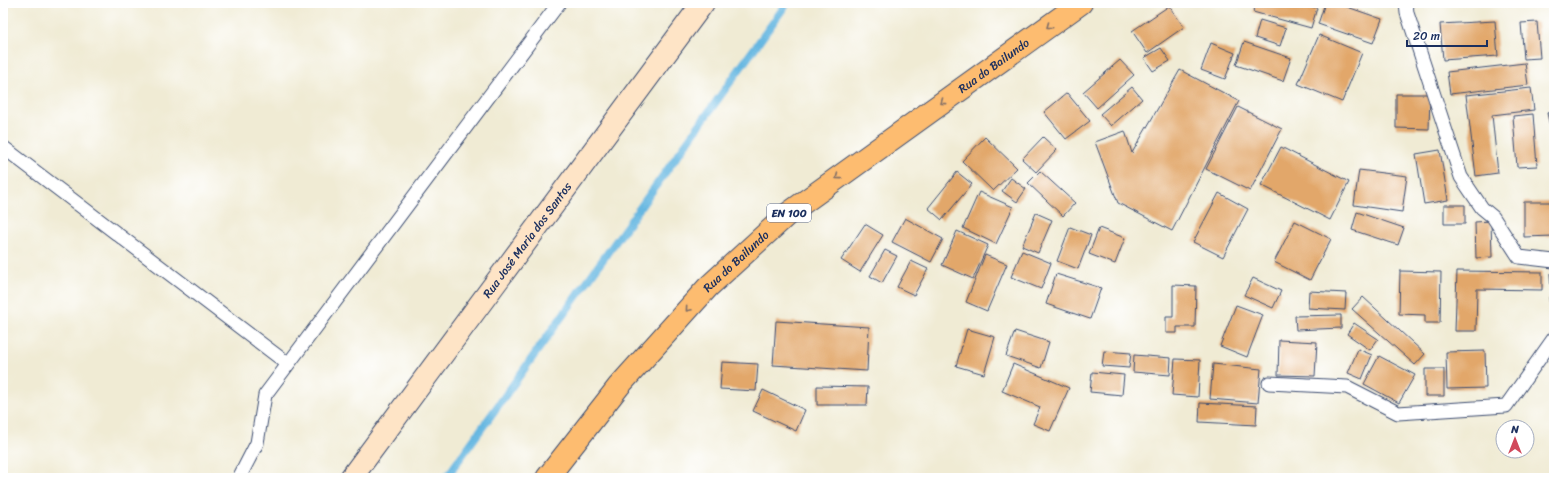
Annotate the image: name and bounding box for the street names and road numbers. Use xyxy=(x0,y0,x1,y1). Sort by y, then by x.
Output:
street label: Rua do Bailundo xyxy=(953,32,1034,99)
street label: Rua José Maria dos Santos xyxy=(477,177,578,303)
road number: EN 100 xyxy=(767,204,811,222)
street label: Rua do Bailundo xyxy=(697,225,775,297)

